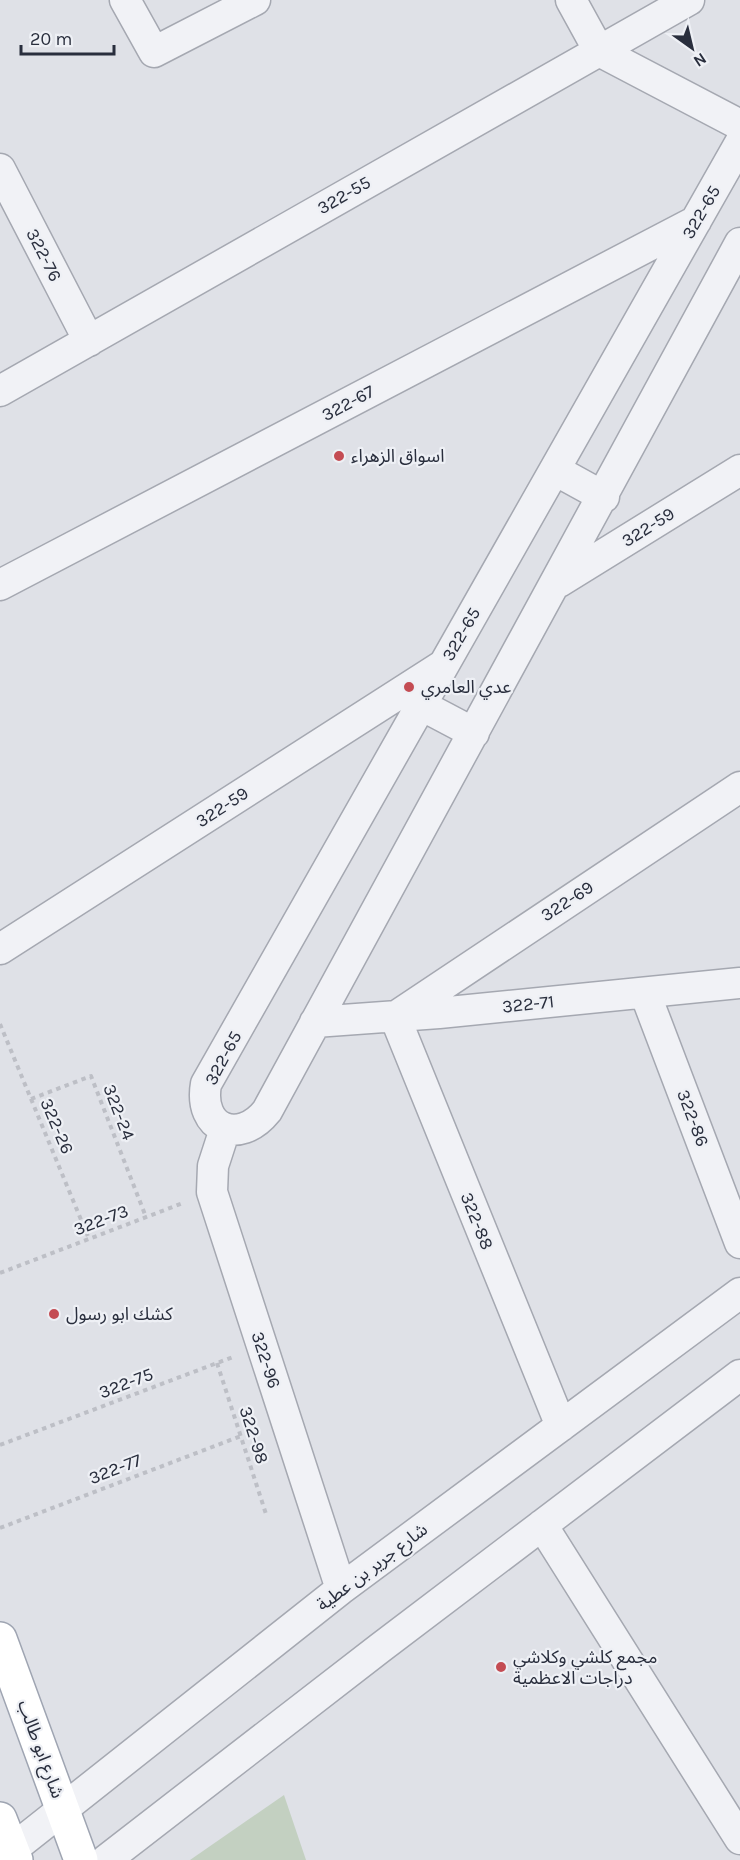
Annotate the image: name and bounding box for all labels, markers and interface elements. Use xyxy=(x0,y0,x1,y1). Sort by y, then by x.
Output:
scale bar xyxy=(21,18,114,56)
north arrow xyxy=(662,18,722,78)
text: 20 m xyxy=(30,28,72,50)
text: N xyxy=(690,49,710,71)
street label: 322-55 xyxy=(313,171,375,219)
street label: 322-65 xyxy=(677,181,725,243)
street label: 322-76 xyxy=(21,225,67,285)
street label: 322-67 xyxy=(318,380,379,426)
place label: اسواق الزهراء xyxy=(351,445,444,467)
marker: اسواق الزهراء xyxy=(332,449,346,463)
street label: 322-59 xyxy=(617,502,679,552)
street label: 322-65 xyxy=(437,603,485,665)
place label: عدي العامري xyxy=(421,676,511,700)
marker: عدي العامري xyxy=(402,680,416,694)
street label: 322-59 xyxy=(192,782,252,832)
street label: 322-69 xyxy=(536,876,598,926)
street label: 322-71 xyxy=(501,990,555,1018)
street label: 322-65 xyxy=(200,1027,246,1089)
street label: 322-24 xyxy=(98,1081,140,1143)
street label: 322-86 xyxy=(672,1086,714,1150)
street label: 322-26 xyxy=(35,1095,79,1157)
street label: 322-88 xyxy=(456,1189,498,1253)
street label: 322-73 xyxy=(71,1200,131,1240)
place label: كشك ابو رسول xyxy=(66,1303,173,1325)
marker: كشك ابو رسول xyxy=(47,1307,61,1321)
street label: 322-96 xyxy=(246,1329,286,1391)
street label: 322-75 xyxy=(96,1363,156,1403)
street label: 322-98 xyxy=(234,1403,274,1467)
street label: 322-77 xyxy=(86,1449,145,1489)
street label: شارع جرير بن عطية xyxy=(312,1518,433,1618)
place label: مجمع كلشي وكلاشي دراجات الاعظمية xyxy=(513,1646,657,1689)
marker: مجمع كلشي وكلاشي دراجات الاعظمية xyxy=(494,1660,508,1674)
street label: شارع ابو طالب xyxy=(10,1697,69,1802)

